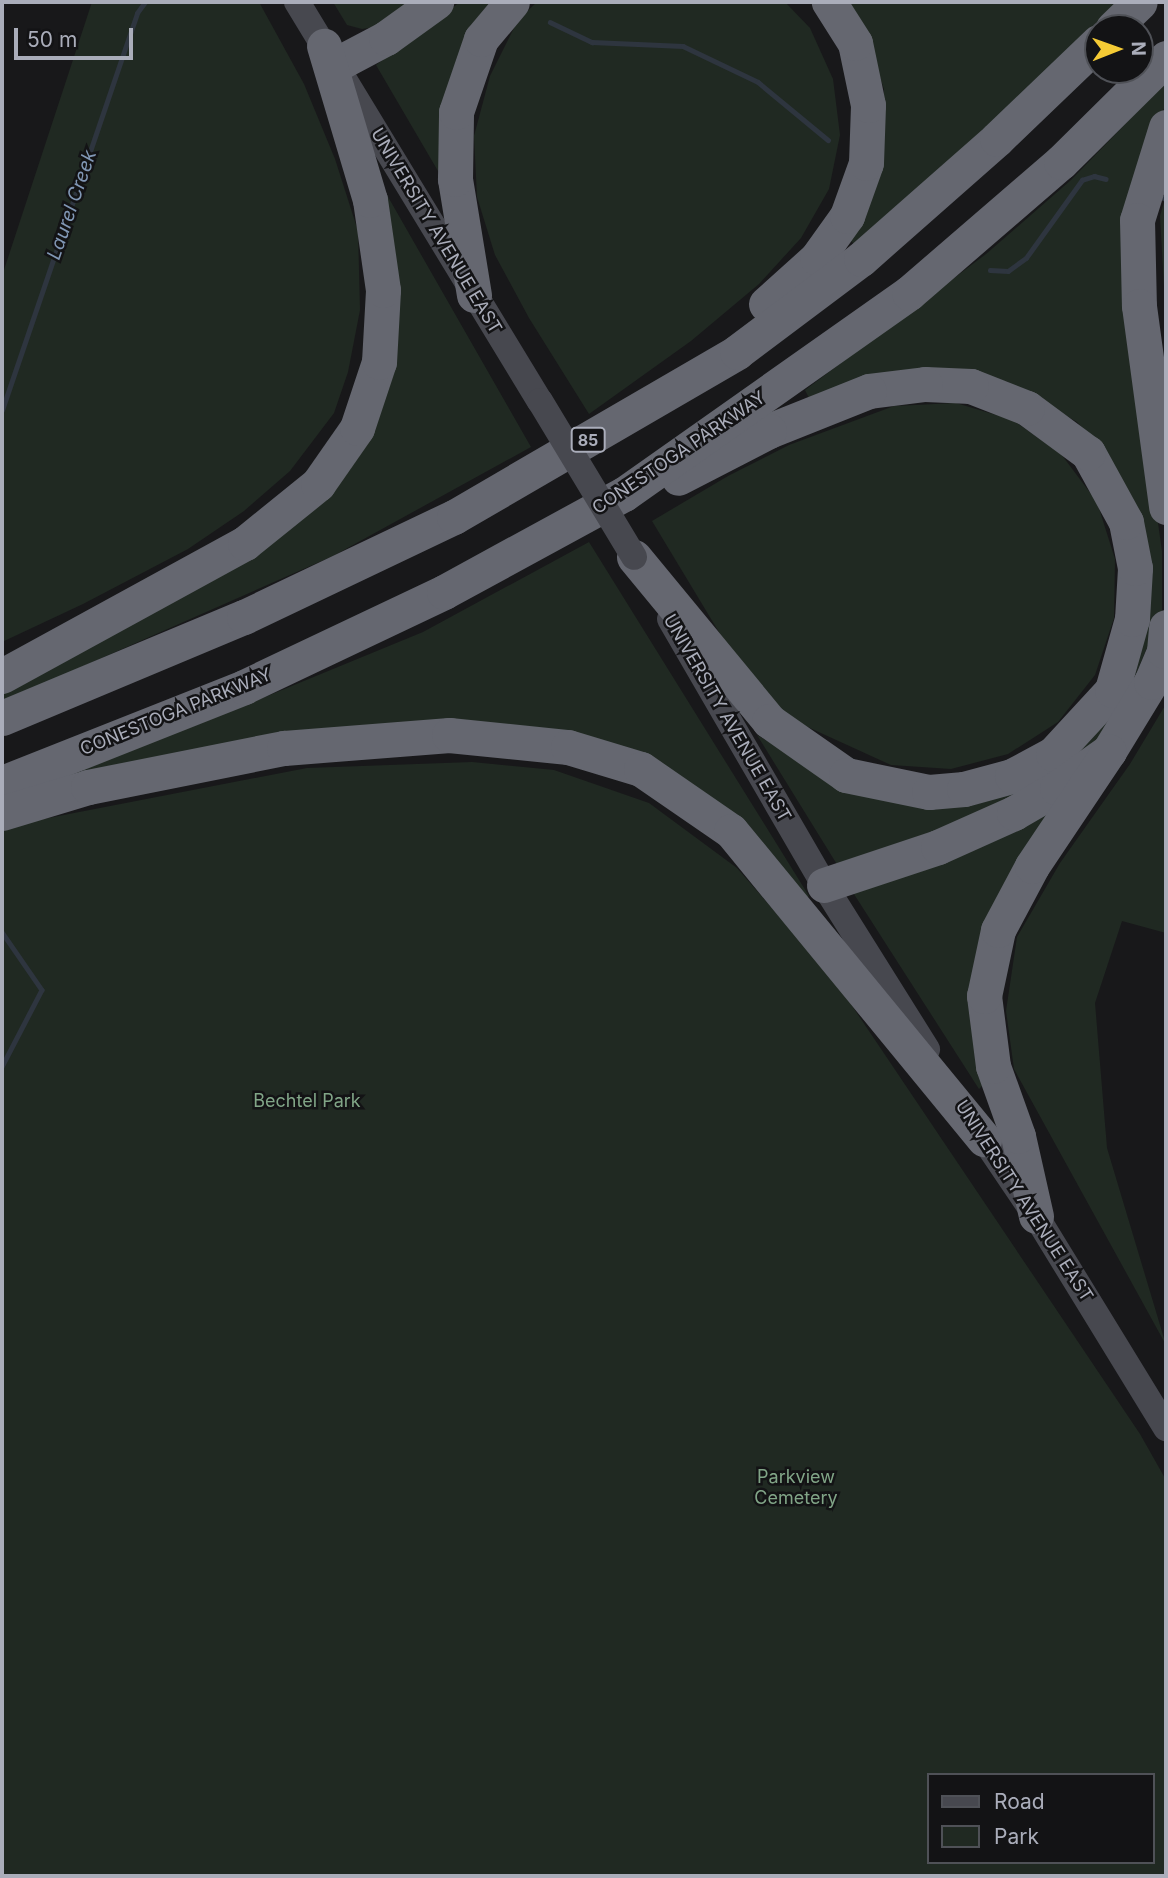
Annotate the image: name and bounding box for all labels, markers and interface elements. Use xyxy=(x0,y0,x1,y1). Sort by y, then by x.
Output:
scale bar xyxy=(18,14,136,58)
north arrow xyxy=(1084,14,1154,84)
text: 50 m xyxy=(27,27,77,52)
text: N xyxy=(1127,41,1150,56)
street label: UNIVERSITY AVENUE EAST xyxy=(366,124,506,338)
water label: Laurel Creek xyxy=(43,147,101,263)
street label: CONESTOGA PARKWAY xyxy=(588,387,770,519)
road number: 85 xyxy=(570,428,606,452)
street label: UNIVERSITY AVENUE EAST xyxy=(659,610,795,826)
street label: CONESTOGA PARKWAY xyxy=(77,664,275,760)
park label: Bechtel Park xyxy=(253,1090,361,1112)
street label: UNIVERSITY AVENUE EAST xyxy=(951,1096,1097,1306)
park label: Parkview Cemetery xyxy=(754,1467,838,1510)
legend xyxy=(926,1773,1154,1864)
text: Road xyxy=(994,1789,1045,1814)
text: Park xyxy=(994,1824,1039,1849)

